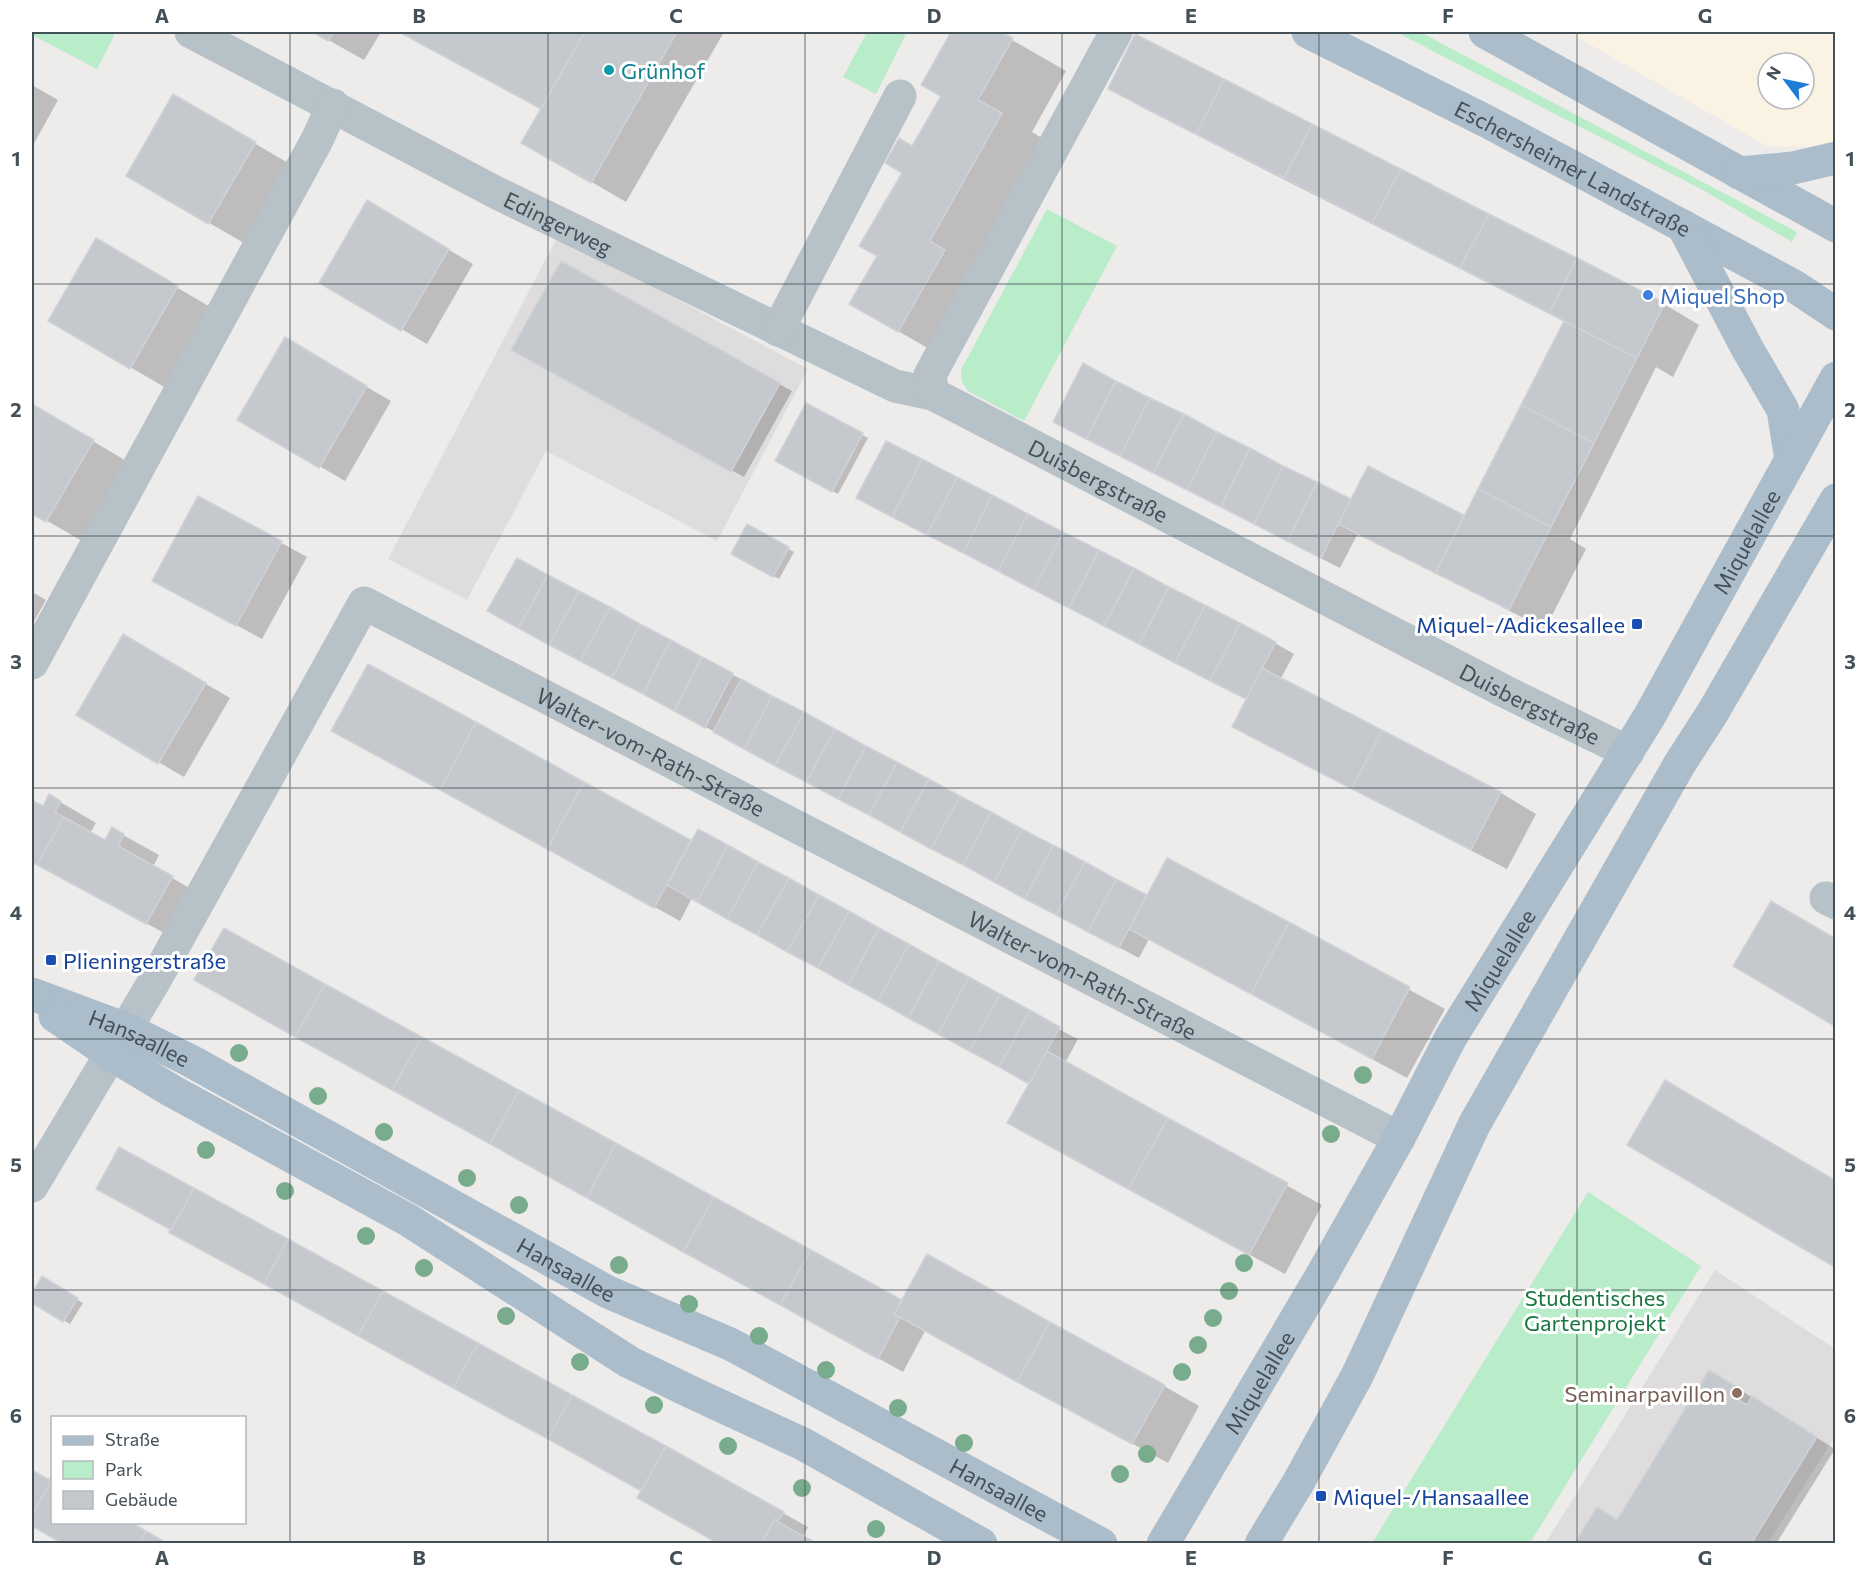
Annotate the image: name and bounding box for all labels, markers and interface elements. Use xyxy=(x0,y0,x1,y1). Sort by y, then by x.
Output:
text: A xyxy=(155,3,169,27)
text: B xyxy=(412,3,426,27)
text: C xyxy=(669,3,683,27)
text: D xyxy=(927,3,941,27)
text: E xyxy=(1185,3,1197,27)
text: F xyxy=(1442,3,1454,27)
text: G xyxy=(1698,3,1712,27)
north arrow xyxy=(1756,51,1816,111)
place label: Grünhof xyxy=(621,57,705,84)
marker: Grünhof xyxy=(602,63,616,77)
text: N xyxy=(1762,63,1784,83)
street label: Eschersheimer Landstraße xyxy=(1451,94,1696,242)
text: 1 xyxy=(11,146,21,170)
text: 1 xyxy=(1845,146,1855,170)
street label: Edingerweg xyxy=(500,185,617,260)
place label: Miquel Shop xyxy=(1660,282,1785,309)
marker: Miquel Shop xyxy=(1641,288,1655,302)
text: 2 xyxy=(10,397,22,421)
text: 2 xyxy=(1844,397,1856,421)
street label: Duisbergstraße xyxy=(1024,433,1173,528)
street label: Miquelallee xyxy=(1706,485,1785,598)
place label: Miquel-/Adickesallee xyxy=(1416,611,1625,638)
marker: Miquel-/Adickesallee xyxy=(1630,617,1644,631)
text: 3 xyxy=(10,649,22,673)
text: 3 xyxy=(1844,649,1856,673)
street label: Duisbergstraße xyxy=(1455,657,1605,750)
street label: Walter-vom-Rath-Straße xyxy=(532,681,770,822)
text: 4 xyxy=(10,900,22,924)
text: 4 xyxy=(1844,900,1856,924)
street label: Walter-vom-Rath-Straße xyxy=(964,904,1201,1045)
street label: Miquelallee xyxy=(1457,904,1540,1016)
place label: Plieningerstraße xyxy=(63,947,226,974)
marker: Plieningerstraße xyxy=(44,953,58,967)
street label: Hansaallee xyxy=(85,1003,195,1072)
text: 5 xyxy=(10,1152,22,1176)
text: 5 xyxy=(1844,1152,1856,1176)
street label: Hansaallee xyxy=(513,1231,619,1307)
park label: Studentisches Gartenprojekt xyxy=(1524,1284,1666,1336)
street label: Miquelallee xyxy=(1218,1326,1299,1438)
place label: Seminarpavillon xyxy=(1565,1380,1725,1407)
marker: Seminarpavillon xyxy=(1730,1386,1744,1400)
text: 6 xyxy=(10,1403,22,1427)
text: 6 xyxy=(1844,1403,1856,1427)
legend xyxy=(51,1416,246,1524)
text: Straße xyxy=(105,1428,160,1450)
street label: Hansaallee xyxy=(945,1452,1053,1527)
text: Park xyxy=(105,1458,143,1480)
place label: Miquel-/Hansaallee xyxy=(1333,1483,1529,1510)
text: Gebäude xyxy=(105,1488,178,1510)
marker: Miquel-/Hansaallee xyxy=(1314,1489,1328,1503)
text: A xyxy=(155,1545,169,1569)
text: B xyxy=(412,1545,426,1569)
text: C xyxy=(669,1545,683,1569)
text: D xyxy=(927,1545,941,1569)
text: E xyxy=(1185,1545,1197,1569)
text: F xyxy=(1442,1545,1454,1569)
text: G xyxy=(1698,1545,1712,1569)

